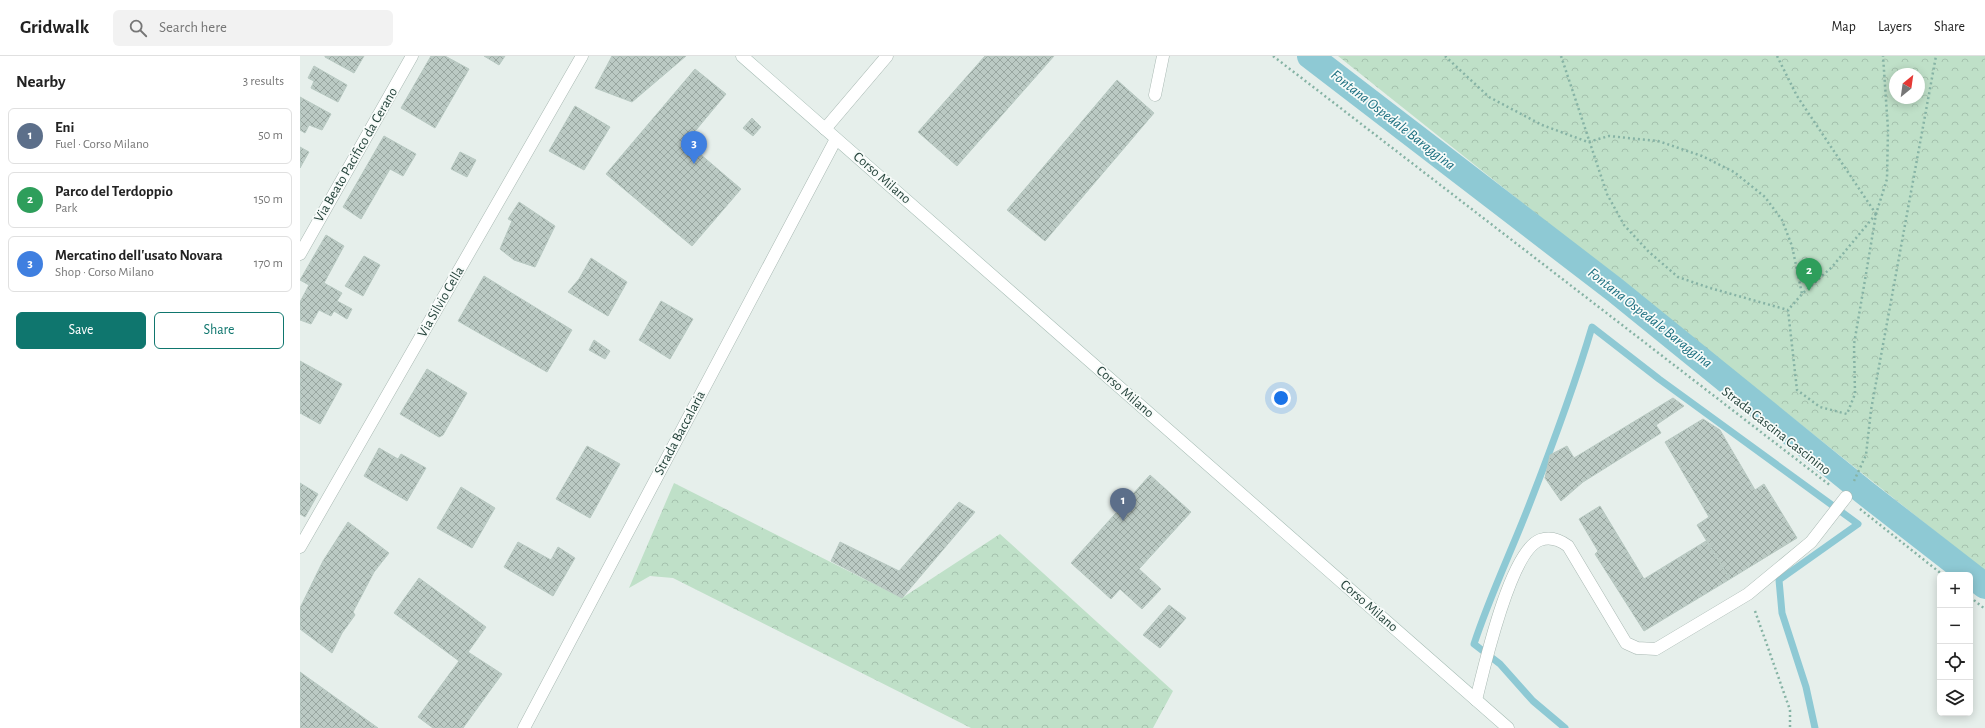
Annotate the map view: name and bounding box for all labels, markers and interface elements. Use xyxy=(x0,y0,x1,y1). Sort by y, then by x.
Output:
search box xyxy=(113,10,393,46)
icon: search xyxy=(127,17,149,39)
text: Gridwalk xyxy=(20,18,89,37)
text: Search here xyxy=(159,20,227,35)
text: Map xyxy=(1831,20,1856,34)
text: Layers xyxy=(1878,20,1912,34)
text: Share xyxy=(1934,20,1965,34)
water label: Fontana Ospedale Baraggina xyxy=(1328,67,1458,173)
north arrow xyxy=(1889,68,1925,104)
text: Nearby xyxy=(16,73,66,90)
text: 3 results xyxy=(243,75,284,88)
street label: Via Beato Pacifico da Cerano xyxy=(312,85,400,225)
text: Eni xyxy=(55,120,74,135)
text: 1 xyxy=(28,129,32,142)
text: 50 m xyxy=(258,129,283,142)
pin: 3 xyxy=(681,131,707,164)
text: Fuel · Corso Milano xyxy=(55,138,149,151)
street label: Corso Milano xyxy=(851,149,913,207)
text: Parco del Terdoppio xyxy=(55,184,173,199)
text: 2 xyxy=(27,193,33,206)
text: 150 m xyxy=(254,193,283,206)
text: Park xyxy=(55,202,77,215)
text: Mercatino dell'usato Novara xyxy=(55,248,223,263)
text: 3 xyxy=(27,257,33,270)
text: 170 m xyxy=(254,257,283,270)
pin: 2 xyxy=(1796,258,1822,291)
street label: Via Silvio Cella xyxy=(415,264,467,340)
water label: Fontana Ospedale Baraggina xyxy=(1585,265,1715,371)
text: Shop · Corso Milano xyxy=(55,266,154,279)
button: Save xyxy=(16,312,146,349)
button: Share xyxy=(154,312,284,349)
street label: Corso Milano xyxy=(1094,363,1156,421)
street label: Strada Cascina Cascinino xyxy=(1719,384,1833,478)
street label: Strada Baccalaria xyxy=(652,388,708,477)
your location xyxy=(1271,388,1291,408)
pin: 1 xyxy=(1110,488,1136,521)
map controls xyxy=(1937,572,1973,716)
button: + xyxy=(1937,572,1973,608)
street label: Corso Milano xyxy=(1338,577,1400,635)
button: − xyxy=(1937,608,1973,644)
button: locate xyxy=(1937,644,1973,680)
button: layers xyxy=(1937,680,1973,716)

